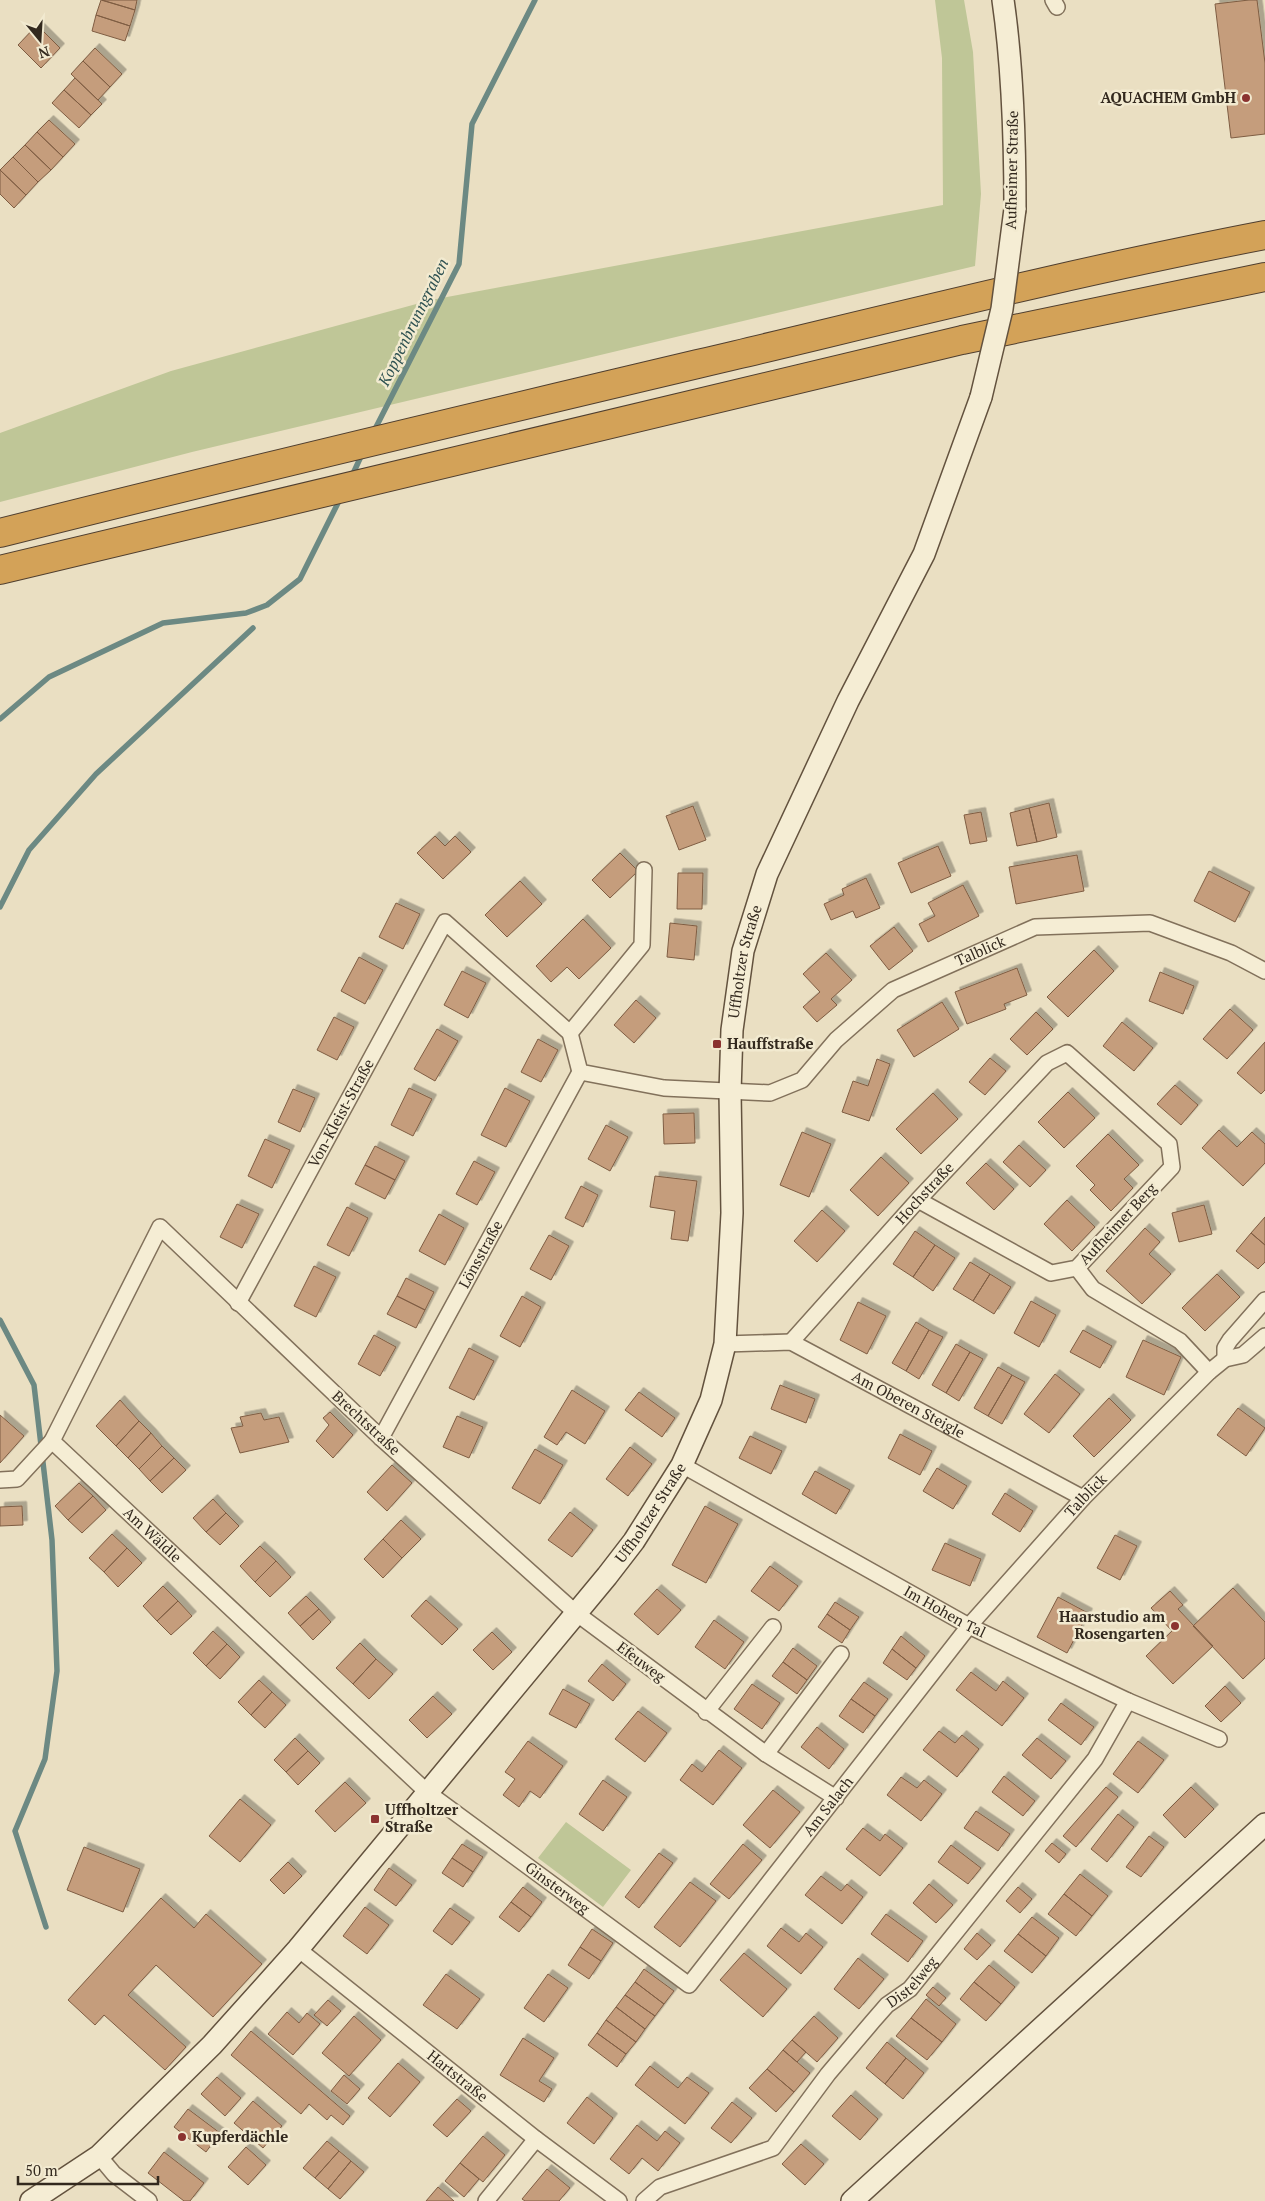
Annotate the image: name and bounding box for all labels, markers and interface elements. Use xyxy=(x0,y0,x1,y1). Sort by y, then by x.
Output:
north arrow xyxy=(15,15,65,65)
text: N xyxy=(36,42,52,64)
place label: AQUACHEM GmbH xyxy=(1100,87,1236,107)
marker: AQUACHEM GmbH xyxy=(1240,92,1252,104)
street label: Aufheimer Straße xyxy=(1000,110,1022,230)
water label: Koppenbrunngraben xyxy=(372,255,453,390)
street label: Uffholtzer Straße xyxy=(723,902,766,1020)
street label: Talblick xyxy=(952,930,1008,970)
place label: Hauffstraße xyxy=(727,1033,813,1053)
marker: Hauffstraße xyxy=(711,1038,723,1050)
street label: Von-Kleist-Straße xyxy=(303,1055,378,1171)
street label: Hochstraße xyxy=(890,1157,958,1228)
street label: Aufheimer Berg xyxy=(1074,1177,1161,1269)
street label: Lönsstraße xyxy=(453,1216,507,1291)
street label: Am Oberen Steigle xyxy=(849,1365,969,1442)
street label: Brechtstraße xyxy=(328,1385,405,1459)
street label: Uffholtzer Straße xyxy=(610,1459,690,1567)
street label: Talblick xyxy=(1060,1469,1111,1521)
street label: Am Wäldle xyxy=(120,1502,186,1566)
street label: Im Hohen Tal xyxy=(900,1580,989,1642)
place label: Haarstudio am Rosengarten xyxy=(1059,1606,1165,1643)
marker: Haarstudio am Rosengarten xyxy=(1169,1620,1181,1632)
street label: Efeuweg xyxy=(613,1636,671,1687)
street label: Am Salach xyxy=(798,1772,857,1840)
place label: Uffholtzer Straße xyxy=(385,1799,459,1836)
marker: Uffholtzer Straße xyxy=(369,1813,381,1825)
street label: Ginsterweg xyxy=(522,1857,595,1918)
street label: Distelweg xyxy=(882,1951,942,2012)
street label: Hartstraße xyxy=(424,2045,493,2106)
place label: Kupferdächle xyxy=(192,2126,288,2146)
marker: Kupferdächle xyxy=(176,2131,188,2143)
scale bar xyxy=(18,2154,158,2186)
text: 50 m xyxy=(25,2160,58,2180)

